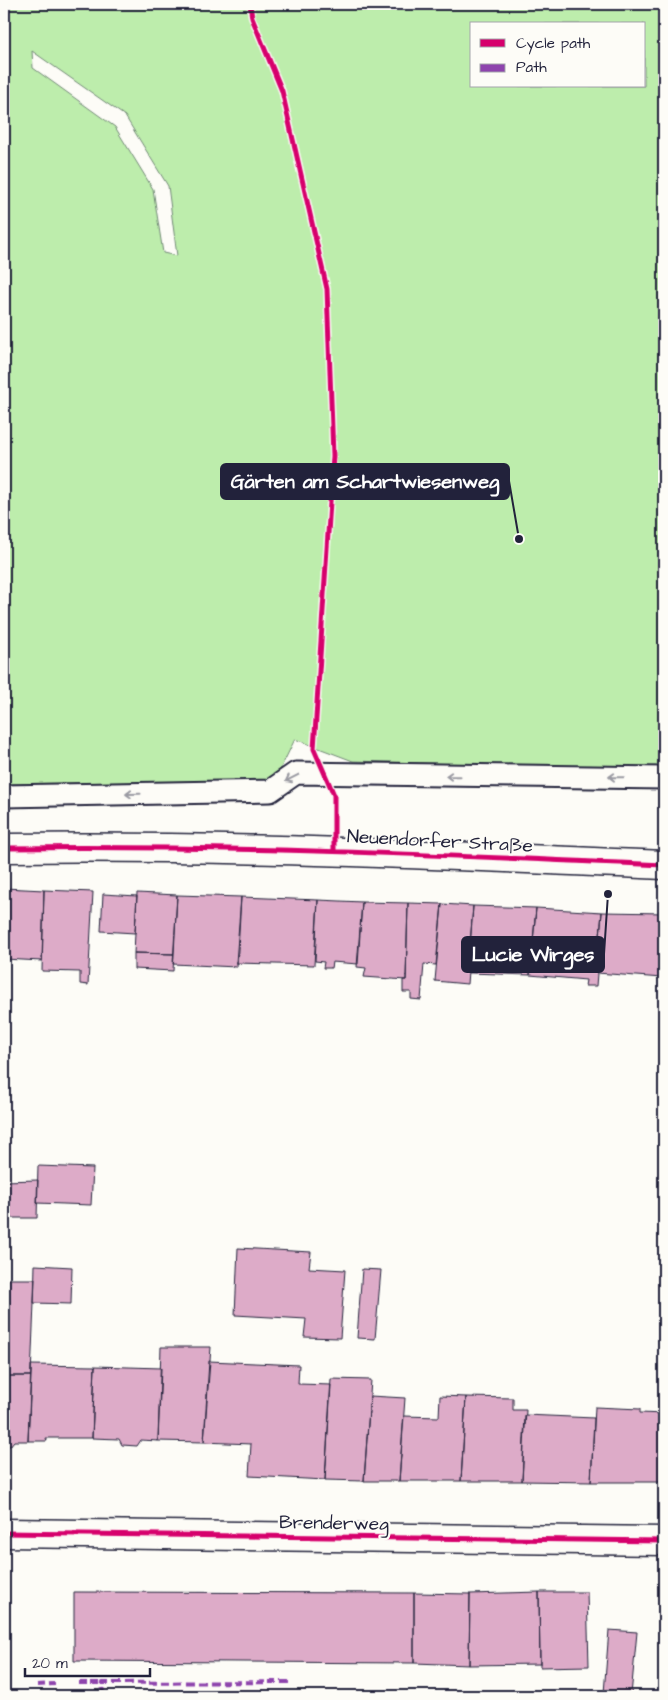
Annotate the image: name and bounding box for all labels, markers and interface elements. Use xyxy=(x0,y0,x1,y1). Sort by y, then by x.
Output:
legend xyxy=(470,22,646,88)
text: Cycle path xyxy=(516,33,591,55)
text: Path xyxy=(516,57,547,78)
callout: Gärten am Schartwiesenweg xyxy=(221,464,509,499)
text: Gärten am Schartwiesenweg xyxy=(231,468,500,497)
one-way arrow xyxy=(445,771,462,781)
one-way arrow xyxy=(608,772,624,782)
one-way arrow xyxy=(284,773,299,783)
one-way arrow xyxy=(125,789,141,798)
street label: Neuendorfer Straße xyxy=(346,823,534,860)
callout: Lucie Wirges xyxy=(462,937,604,972)
text: Lucie Wirges xyxy=(472,941,594,970)
street label: Brenderweg xyxy=(279,1509,389,1539)
scale bar xyxy=(25,1645,150,1677)
text: 20 m xyxy=(32,1653,68,1674)

